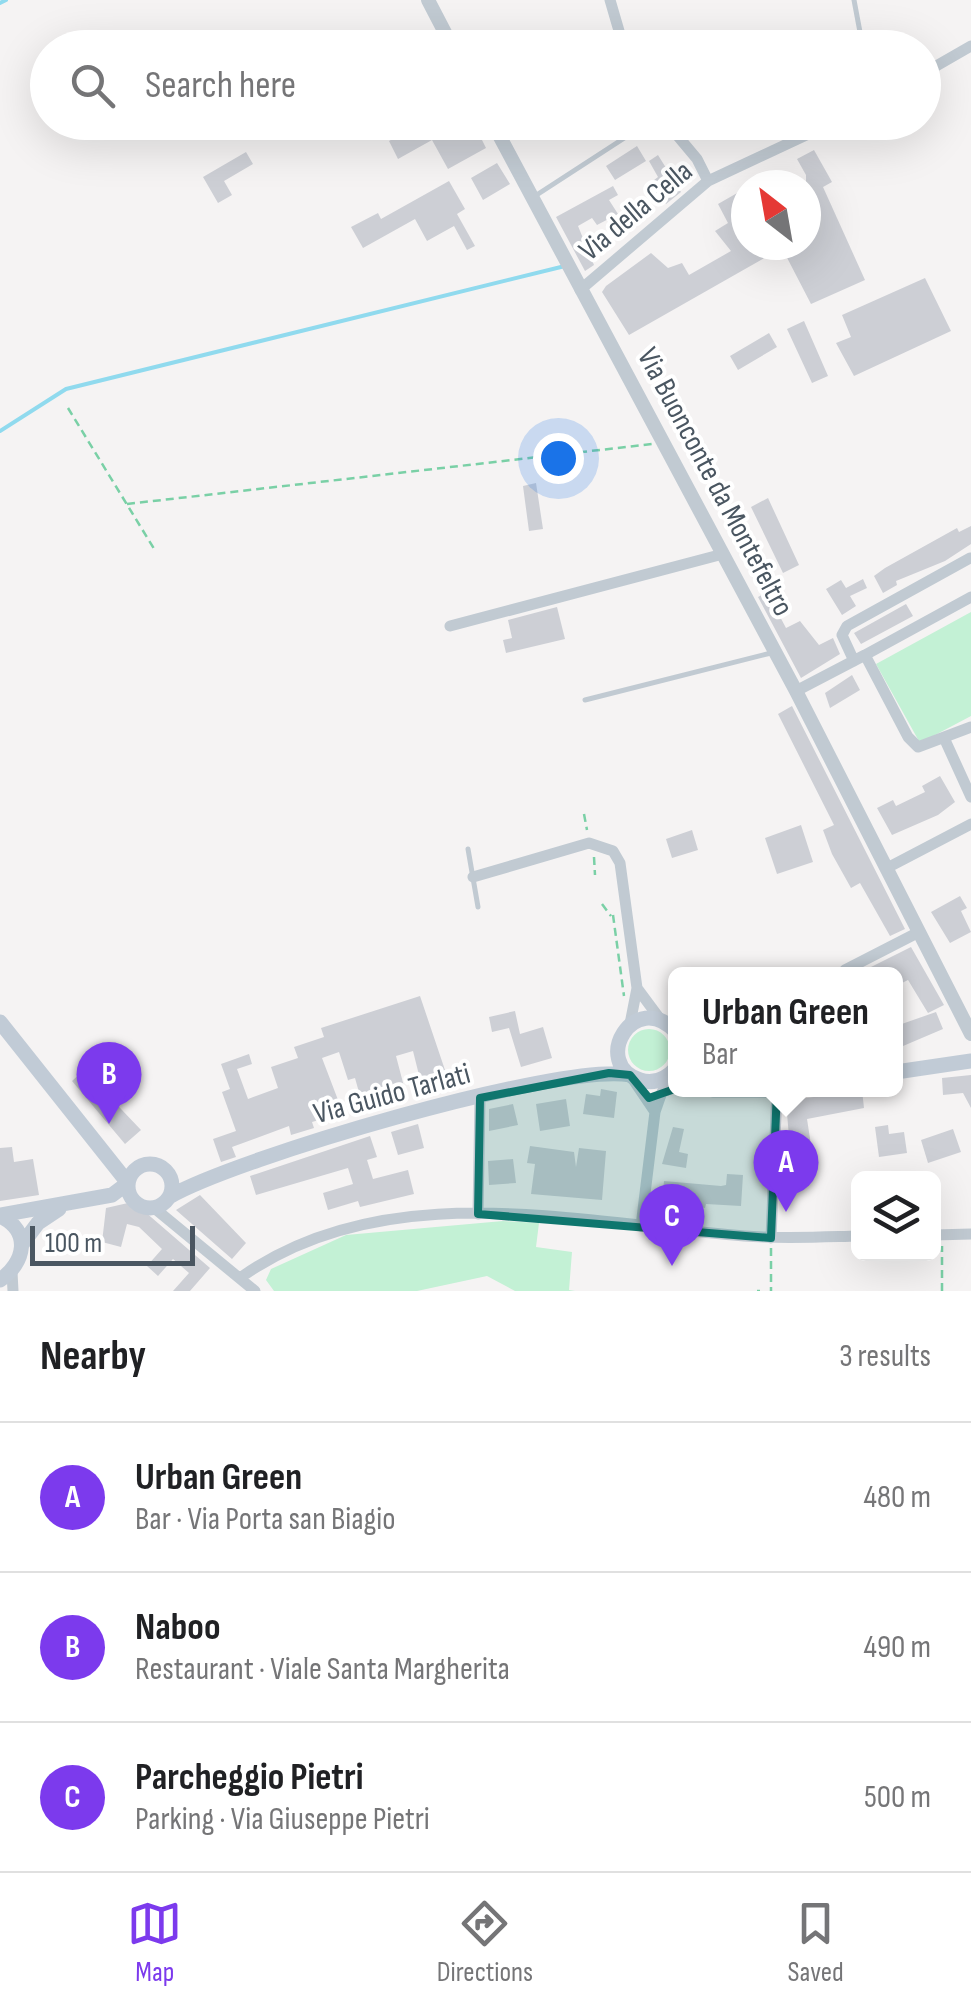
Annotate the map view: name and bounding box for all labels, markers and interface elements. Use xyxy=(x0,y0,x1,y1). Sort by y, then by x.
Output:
search box xyxy=(30,30,941,140)
icon: search xyxy=(65,58,120,113)
text: Search here xyxy=(145,63,296,108)
street label: Via della Cella xyxy=(572,153,700,269)
north arrow xyxy=(731,170,821,260)
street label: Via Buonconte da Montefeltro xyxy=(629,342,801,622)
your location xyxy=(533,433,584,484)
popup xyxy=(668,967,903,1097)
text: Urban Green xyxy=(702,990,869,1035)
text: Bar xyxy=(702,1035,738,1074)
pin: B xyxy=(76,1042,142,1124)
street label: Via Guido Tarlati xyxy=(310,1056,474,1132)
pin: A xyxy=(754,1130,818,1212)
map controls xyxy=(851,1171,941,1261)
button: layers xyxy=(851,1171,941,1261)
pin: C xyxy=(640,1184,704,1266)
scale bar xyxy=(30,1221,195,1266)
text: 100 m xyxy=(45,1227,102,1260)
text: Nearby xyxy=(40,1331,146,1382)
text: 3 results xyxy=(839,1337,931,1376)
text: Urban Green xyxy=(135,1455,302,1500)
text: A xyxy=(65,1478,80,1517)
text: 480 m xyxy=(864,1478,931,1517)
text: Bar · Via Porta san Biagio xyxy=(135,1500,395,1539)
text: Naboo xyxy=(135,1605,220,1650)
text: B xyxy=(65,1628,80,1667)
text: 490 m xyxy=(863,1628,931,1667)
text: Restaurant · Viale Santa Margherita xyxy=(135,1650,510,1689)
text: Parcheggio Pietri xyxy=(135,1755,363,1800)
text: C xyxy=(64,1778,81,1817)
text: 500 m xyxy=(864,1778,931,1817)
text: Parking · Via Giuseppe Pietri xyxy=(135,1800,430,1839)
tab: Map xyxy=(127,1896,182,1989)
tab: Directions xyxy=(437,1896,533,1989)
tab: Saved xyxy=(788,1896,844,1989)

